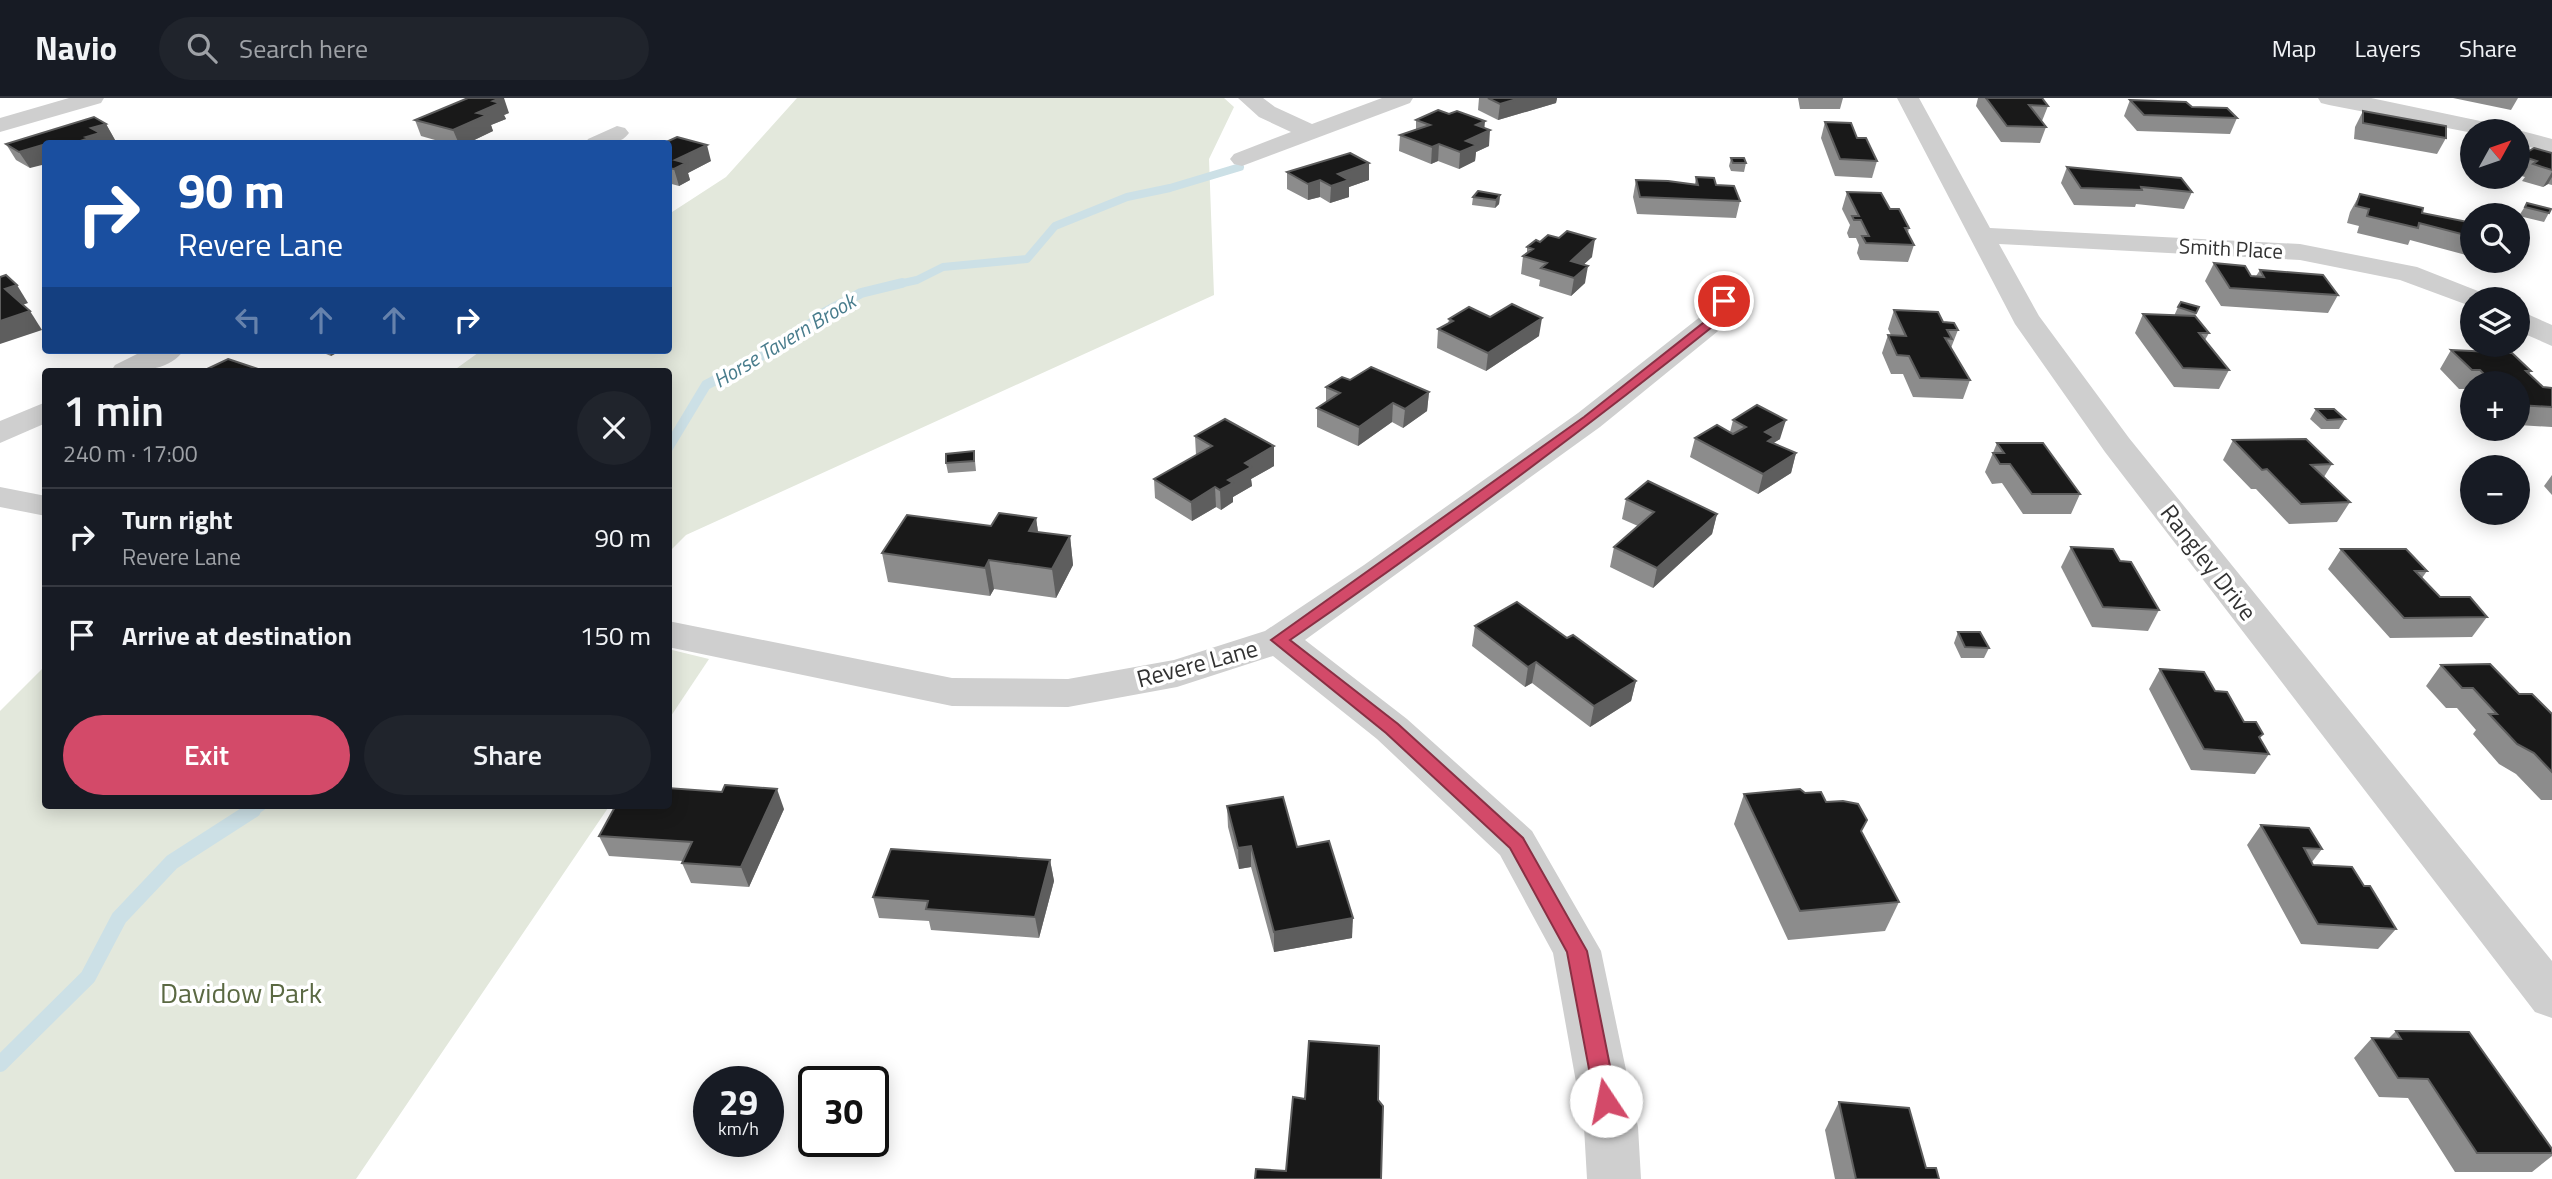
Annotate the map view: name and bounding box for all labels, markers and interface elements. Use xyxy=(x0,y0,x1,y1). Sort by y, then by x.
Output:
search box xyxy=(159,17,649,80)
text: Navio xyxy=(35,23,117,73)
icon: search xyxy=(183,29,221,67)
text: Search here xyxy=(239,29,368,68)
text: Map xyxy=(2272,30,2317,66)
text: Layers xyxy=(2355,30,2421,66)
text: Share xyxy=(2459,30,2517,66)
north arrow xyxy=(2460,119,2530,189)
map controls xyxy=(2460,119,2530,525)
text: 90 m xyxy=(178,152,285,227)
icon: right xyxy=(63,168,154,259)
button: search xyxy=(2460,203,2530,273)
text: Revere Lane xyxy=(178,220,343,268)
street label: Smith Place xyxy=(2178,229,2284,267)
pin xyxy=(1694,271,1754,331)
icon: arrive xyxy=(1705,282,1743,320)
water label: Horse Tavern Brook xyxy=(707,283,864,395)
button: layers xyxy=(2460,287,2530,357)
icon: left xyxy=(229,301,267,339)
icon: ahead xyxy=(302,301,340,339)
icon: ahead xyxy=(375,301,413,339)
icon: right xyxy=(448,301,486,339)
button: + xyxy=(2460,371,2530,441)
text: 1 min xyxy=(63,378,164,442)
button: close xyxy=(577,391,651,465)
text: 240 m · 17:00 xyxy=(63,436,198,471)
button: − xyxy=(2460,455,2530,525)
street label: Rangley Drive xyxy=(2152,496,2266,628)
text: Turn right xyxy=(122,500,233,539)
icon: right xyxy=(63,518,101,556)
text: 90 m xyxy=(594,518,651,557)
text: Revere Lane xyxy=(122,539,241,574)
icon: arrive xyxy=(63,616,101,654)
text: Arrive at destination xyxy=(122,616,352,655)
text: 150 m xyxy=(580,616,651,655)
street label: Revere Lane xyxy=(1132,630,1262,696)
button: Exit xyxy=(63,715,350,795)
button: Share xyxy=(364,715,651,795)
park label: Davidow Park xyxy=(160,971,322,1014)
position arrow xyxy=(1569,1064,1643,1138)
speed limit sign: 30 xyxy=(798,1066,889,1157)
text: 29 xyxy=(719,1075,758,1129)
text: km/h xyxy=(718,1115,759,1142)

